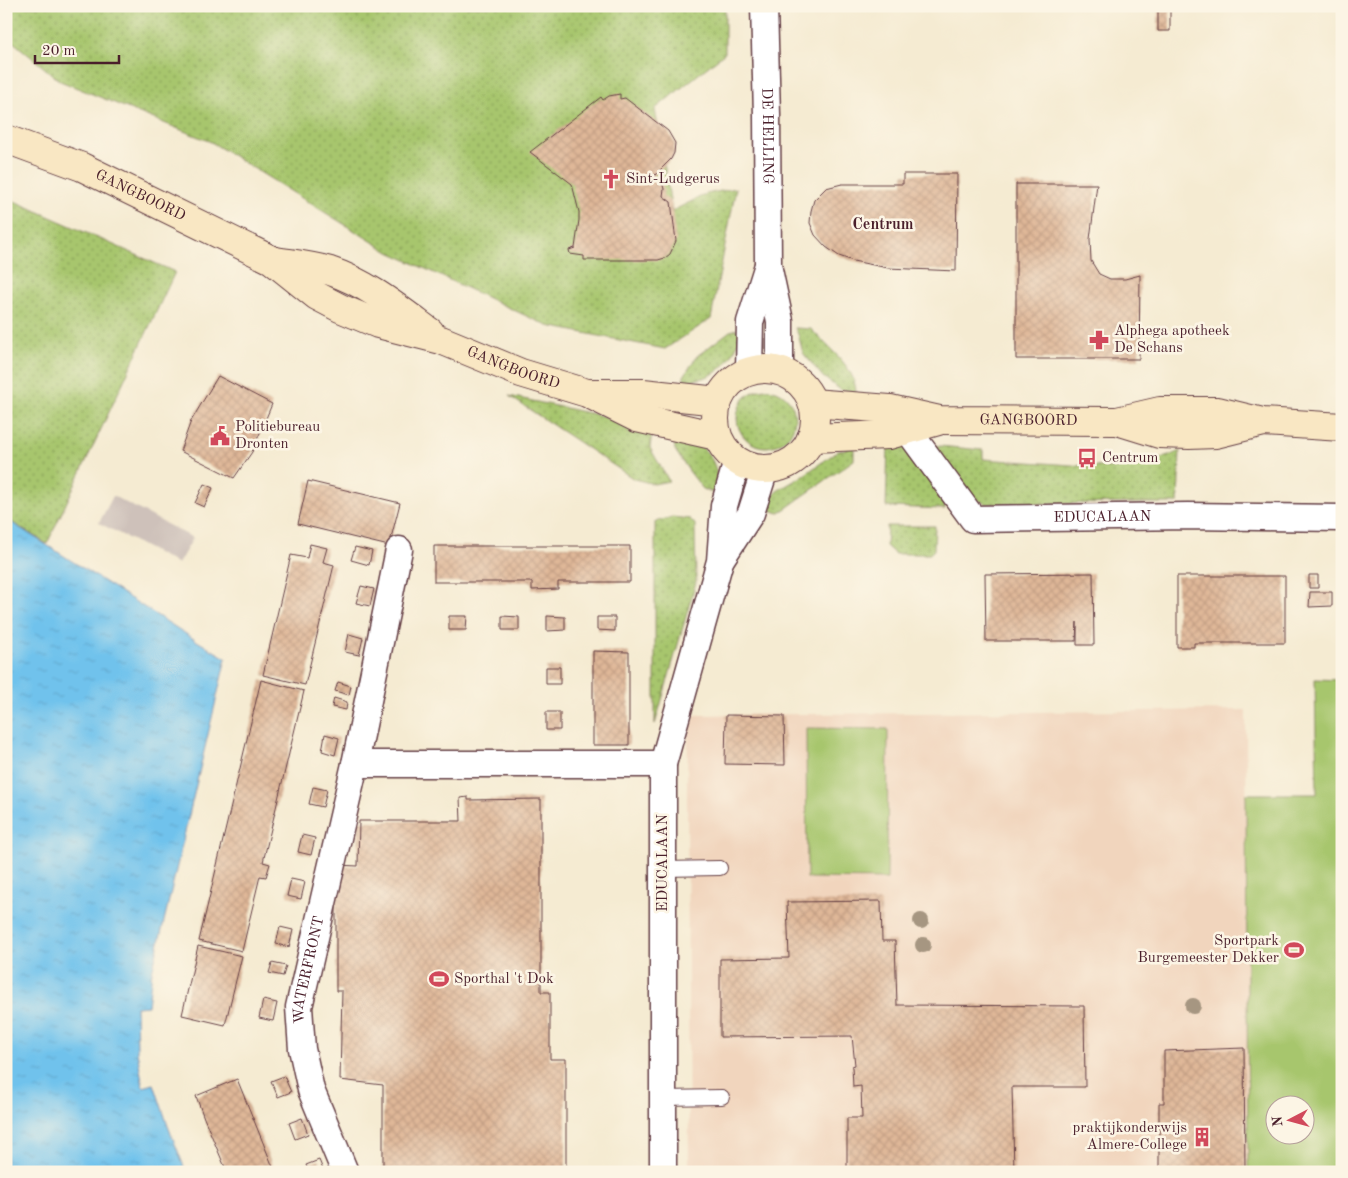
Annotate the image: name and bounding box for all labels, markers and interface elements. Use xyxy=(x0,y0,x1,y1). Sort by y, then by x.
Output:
scale bar xyxy=(35,32,119,64)
text: 20 m xyxy=(42,44,76,59)
street label: DE HELLING xyxy=(759,87,775,185)
street label: GANGBOORD xyxy=(93,167,188,224)
church icon: Sint-Ludgerus xyxy=(600,168,622,190)
place label: Sint-Ludgerus xyxy=(626,172,720,187)
district label: Centrum xyxy=(852,217,914,233)
place label: Alphega apotheek De Schans xyxy=(1114,324,1230,356)
pharmacy icon: Alphega apotheek De Schans xyxy=(1088,329,1110,351)
street label: GANGBOORD xyxy=(465,344,562,392)
street label: GANGBOORD xyxy=(979,413,1078,428)
place label: Politiebureau Dronten xyxy=(235,420,320,452)
public building icon: Politiebureau Dronten xyxy=(209,425,231,447)
bus stop icon: Centrum xyxy=(1076,447,1098,469)
place label: Centrum xyxy=(1102,451,1158,466)
street label: EDUCALAAN xyxy=(1053,509,1152,525)
street label: EDUCALAAN xyxy=(656,814,671,912)
street label: WATERFRONT xyxy=(291,915,327,1024)
place label: Sportpark Burgemeester Dekker xyxy=(1138,934,1279,966)
sports icon: Sportpark Burgemeester Dekker xyxy=(1283,939,1305,961)
sports icon: Sporthal 't Dok xyxy=(428,968,450,990)
place label: Sporthal 't Dok xyxy=(454,972,554,987)
north arrow xyxy=(1266,1096,1316,1146)
text: N xyxy=(1271,1115,1286,1127)
place label: praktijkonderwijs Almere-College xyxy=(1073,1121,1187,1153)
building icon: praktijkonderwijs Almere-College xyxy=(1191,1126,1213,1148)

